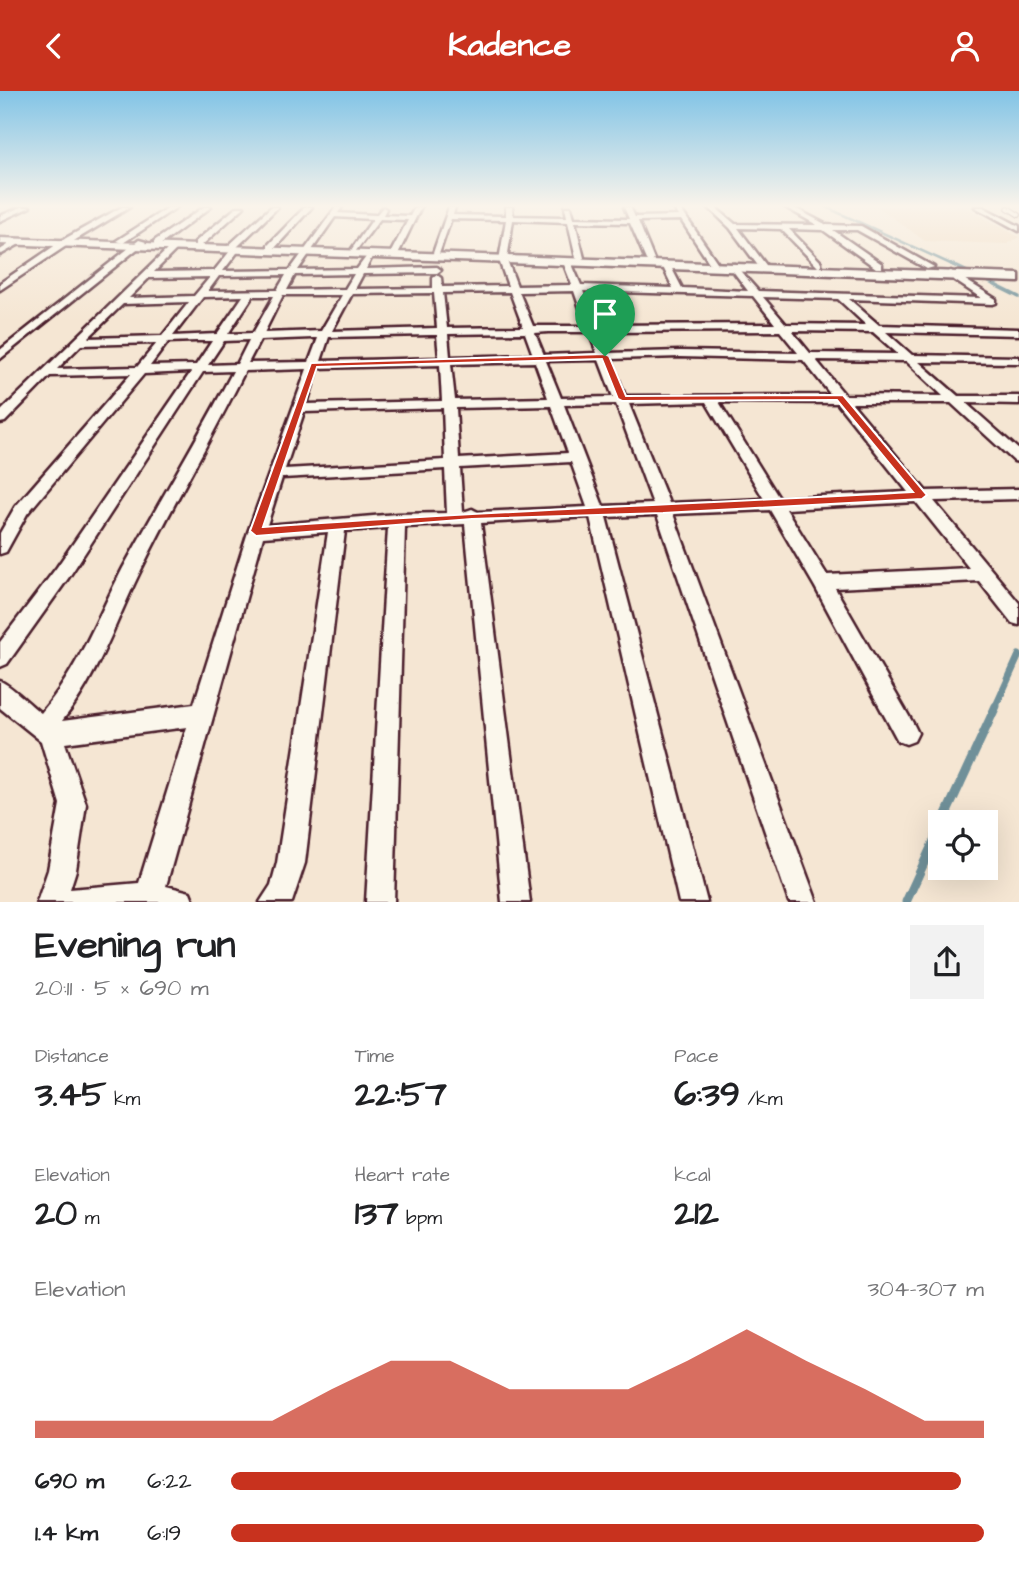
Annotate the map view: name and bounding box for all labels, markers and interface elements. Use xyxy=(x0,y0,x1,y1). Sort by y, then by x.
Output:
text: Kadence xyxy=(448,23,571,68)
icon: back xyxy=(35,27,73,65)
icon: person xyxy=(946,27,984,65)
pin xyxy=(575,284,635,356)
icon: arrive xyxy=(586,295,624,333)
map controls xyxy=(928,810,998,880)
button: locate xyxy=(928,810,998,880)
text: Evening run xyxy=(35,920,236,972)
button: share xyxy=(910,925,984,999)
text: 20:11 · 5 × 690 m xyxy=(35,972,209,1004)
text: Distance xyxy=(35,1043,109,1070)
text: Time xyxy=(355,1043,394,1070)
text: Pace xyxy=(674,1043,718,1070)
text: 3.45 xyxy=(35,1070,106,1119)
text: 22:57 xyxy=(355,1070,447,1119)
text: 6:39 xyxy=(674,1070,740,1119)
text: km xyxy=(106,1086,140,1113)
text: /km xyxy=(740,1086,783,1113)
text: Elevation xyxy=(35,1162,110,1189)
text: Heart rate xyxy=(355,1162,450,1189)
text: kcal xyxy=(674,1162,711,1189)
text: 20 xyxy=(35,1189,77,1238)
text: 137 xyxy=(355,1189,398,1238)
text: 212 xyxy=(674,1189,719,1238)
text: m xyxy=(77,1205,100,1232)
text: bpm xyxy=(398,1205,442,1232)
text: Elevation xyxy=(35,1273,126,1305)
text: 304–307 m xyxy=(868,1273,984,1305)
text: 690 m xyxy=(35,1465,104,1497)
text: 6:22 xyxy=(147,1465,192,1497)
text: 1.4 km xyxy=(35,1517,98,1549)
text: 6:19 xyxy=(147,1517,181,1549)

